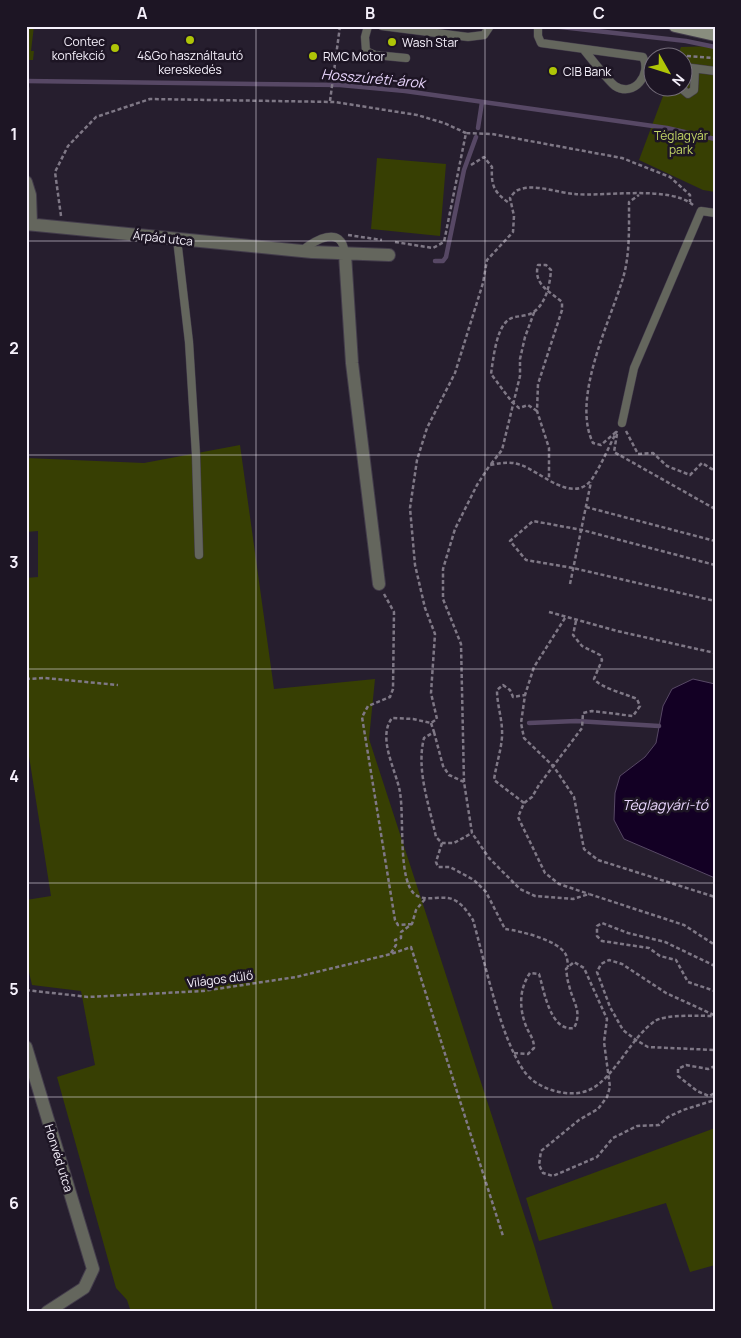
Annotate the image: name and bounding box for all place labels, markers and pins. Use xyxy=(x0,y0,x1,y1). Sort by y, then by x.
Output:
place label: Contec konfekció xyxy=(52,33,105,64)
marker: 4&Go használtautó kereskedés xyxy=(184,34,196,46)
place label: Wash Star xyxy=(402,34,459,51)
marker: Wash Star xyxy=(386,36,398,48)
marker: Contec konfekció xyxy=(109,42,121,54)
place label: 4&Go használtautó kereskedés xyxy=(137,47,243,78)
place label: RMC Motor xyxy=(323,48,385,65)
marker: RMC Motor xyxy=(307,50,319,62)
place label: CIB Bank xyxy=(563,63,612,80)
marker: CIB Bank xyxy=(547,65,559,77)

